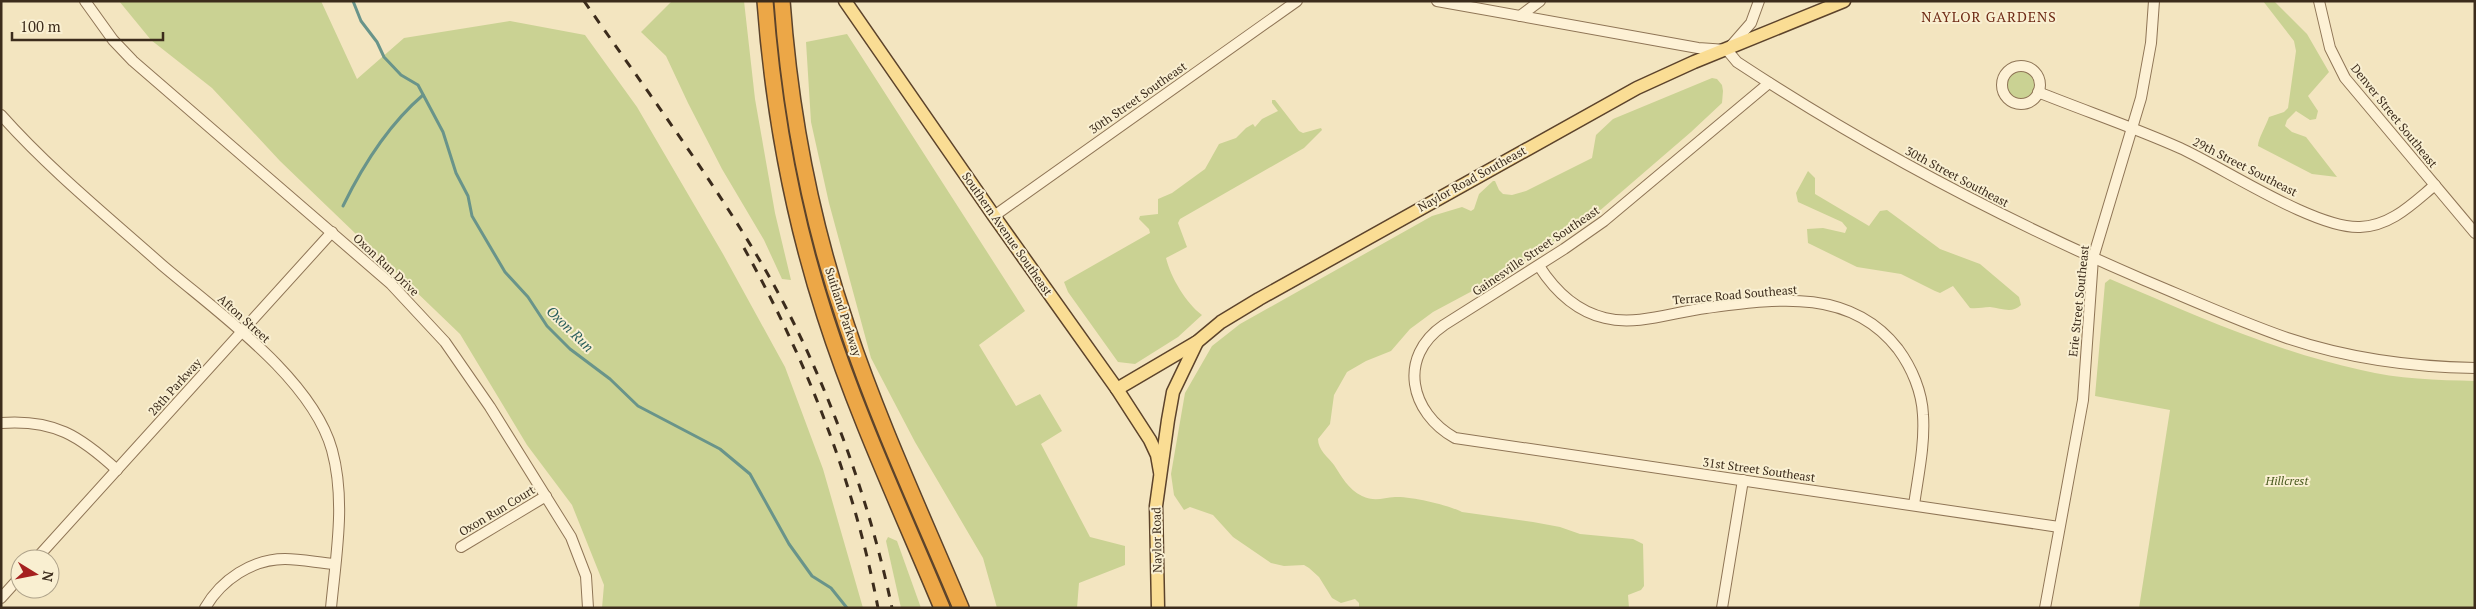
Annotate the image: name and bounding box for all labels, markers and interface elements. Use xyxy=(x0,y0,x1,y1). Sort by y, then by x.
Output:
district label: NAYLOR GARDENS xyxy=(1921,7,2057,26)
scale bar xyxy=(12,10,164,42)
text: 100 m xyxy=(20,16,61,36)
street label: 30th Street Southeast xyxy=(1086,58,1190,137)
street label: Denver Street Southeast xyxy=(2348,61,2441,171)
street label: 29th Street Southeast xyxy=(2190,134,2300,200)
street label: Naylor Road Southeast xyxy=(1415,142,1529,215)
street label: 30th Street Southeast xyxy=(1903,143,2012,211)
street label: Southern Avenue Southeast xyxy=(959,169,1056,299)
street label: Gainesville Street Southeast xyxy=(1469,202,1603,299)
street label: Oxon Run Drive xyxy=(350,230,422,299)
street label: Erie Street Southeast xyxy=(2065,244,2092,358)
street label: Suitland Parkway xyxy=(822,265,865,359)
street label: Terrace Road Southeast xyxy=(1672,282,1799,307)
street label: Afton Street xyxy=(215,291,274,346)
water label: Oxon Run xyxy=(543,301,598,356)
street label: 28th Parkway xyxy=(145,354,205,418)
street label: 31st Street Southeast xyxy=(1702,454,1817,485)
park label: Hillcrest xyxy=(2265,473,2309,488)
street label: Oxon Run Court xyxy=(456,482,538,539)
street label: Naylor Road xyxy=(1148,507,1165,573)
north arrow xyxy=(10,549,60,599)
text: N xyxy=(38,569,59,584)

